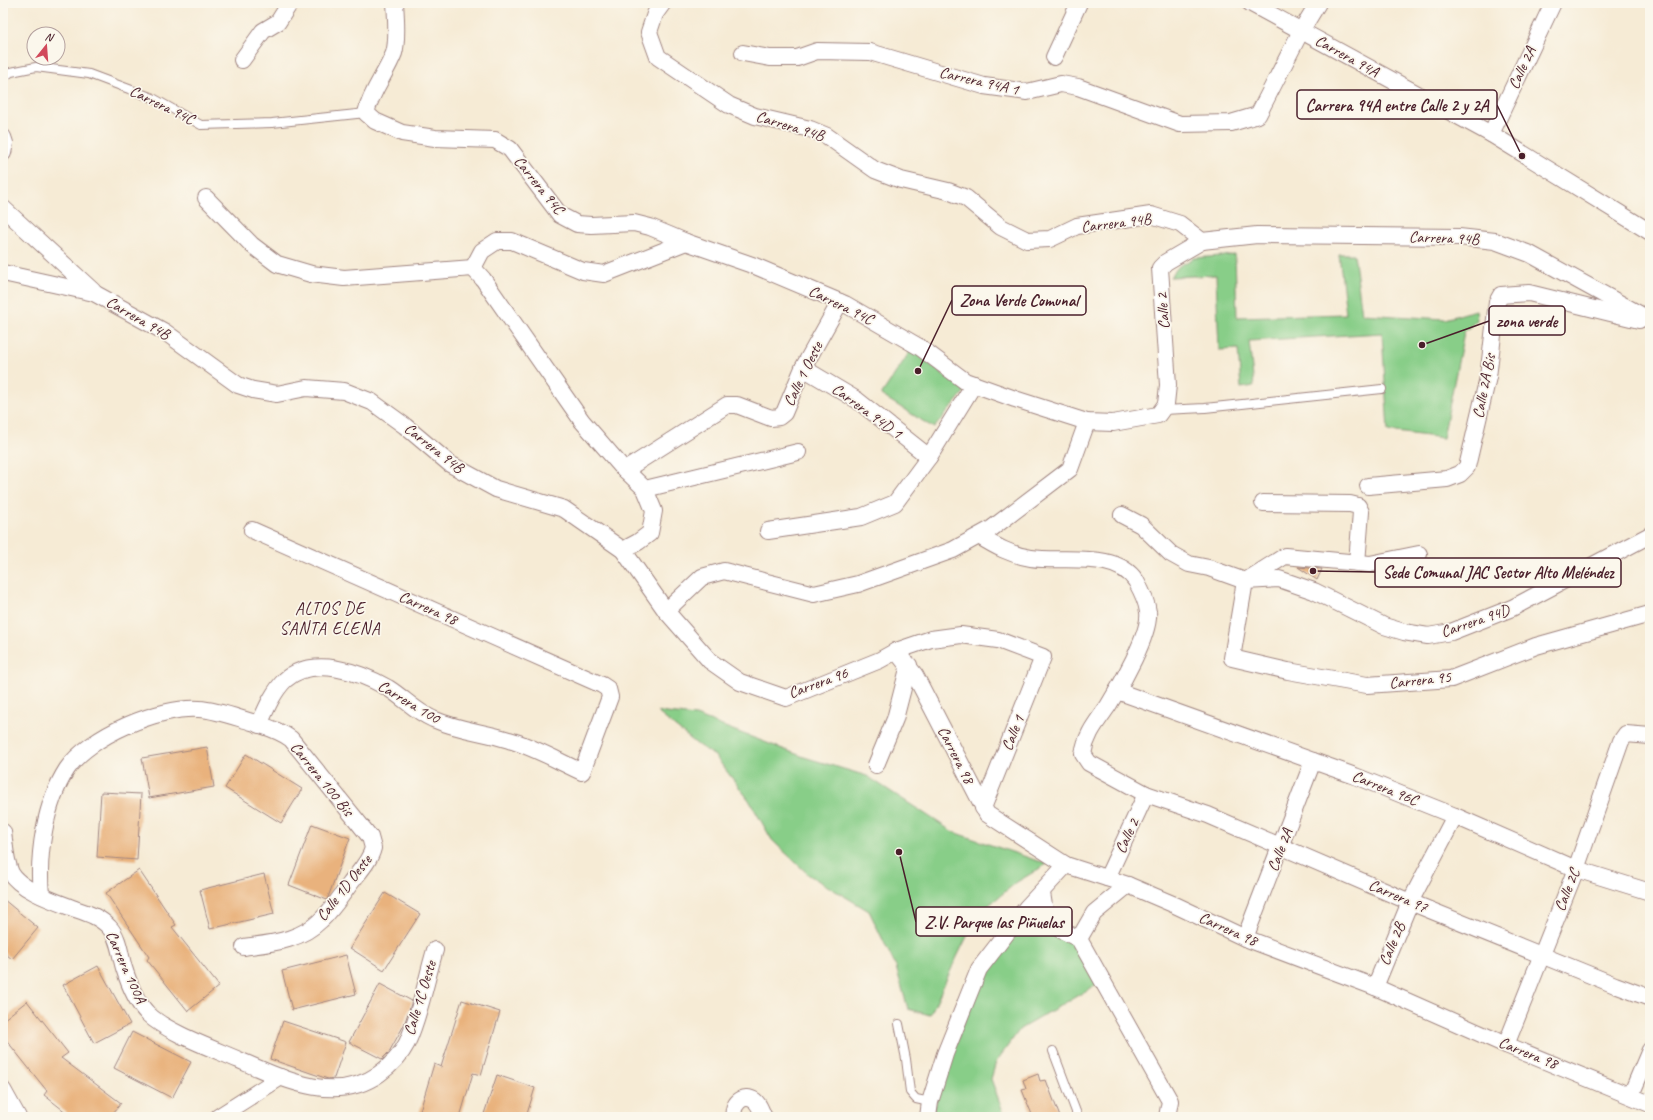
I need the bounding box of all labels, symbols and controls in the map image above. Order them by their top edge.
north arrow [26,26,66,66]
text: N [44,29,56,45]
street label: Carrera 94A [1312,30,1383,82]
street label: Calle 2A [1504,43,1541,92]
street label: Carrera 94A 1 [937,62,1021,100]
street label: Carrera 94C [126,81,199,130]
callout: Carrera 94A entre Calle 2 y 2A [1297,90,1497,119]
text: Carrera 94A entre Calle 2 y 2A [1306,95,1490,116]
street label: Carrera 94B [754,106,828,146]
street label: Carrera 94C [509,152,570,219]
street label: Carrera 94B [1080,209,1154,237]
street label: Carrera 94B [1409,227,1481,249]
street label: Carrera 94C [805,281,878,330]
callout: Zona Verde Comunal [952,286,1086,315]
text: Zona Verde Comunal [960,290,1081,311]
street label: Calle 2 [1152,290,1174,330]
street label: Carrera 94B [103,292,175,345]
callout: zona verde [1489,306,1565,335]
text: zona verde [1497,311,1559,332]
street label: Calle 1 Oeste [779,337,828,409]
street label: Calle 2A Bis [1468,351,1500,420]
street label: Carrera 94D 1 [828,379,907,444]
street label: Carrera 94B [400,419,469,479]
callout: Sede Comunal JAC Sector Alto Meléndez [1375,558,1621,587]
text: Sede Comunal JAC Sector Alto Meléndez [1382,562,1615,583]
street label: Carrera 98 [396,586,462,630]
district label: ALTOS DE SANTA ELENA [279,598,381,639]
street label: Carrera 94D [1438,599,1514,642]
street label: Carrera 96 [786,663,851,703]
street label: Carrera 95 [1388,667,1453,693]
street label: Carrera 100 [374,676,445,729]
street label: Calle 1 [997,712,1029,754]
street label: Carrera 98 [933,723,980,789]
street label: Carrera 100 Bis [286,738,359,821]
street label: Carrera 96C [1349,766,1422,811]
street label: Calle 2 [1110,814,1144,857]
street label: Calle 2A [1263,825,1298,874]
street label: Calle 1D Oeste [312,850,377,925]
street label: Calle 2C [1550,865,1585,914]
street label: Carrera 97 [1366,875,1431,918]
callout: Z.V. Parque las Piñuelas [916,907,1072,936]
street label: Carrera 98 [1196,907,1262,951]
text: Z.V. Parque las Piñuelas [924,912,1066,933]
street label: Calle 2B [1374,918,1411,968]
street label: Carrera 100A [101,928,151,1007]
street label: Calle 1C Oeste [399,957,441,1038]
street label: Carrera 98 [1496,1032,1562,1075]

